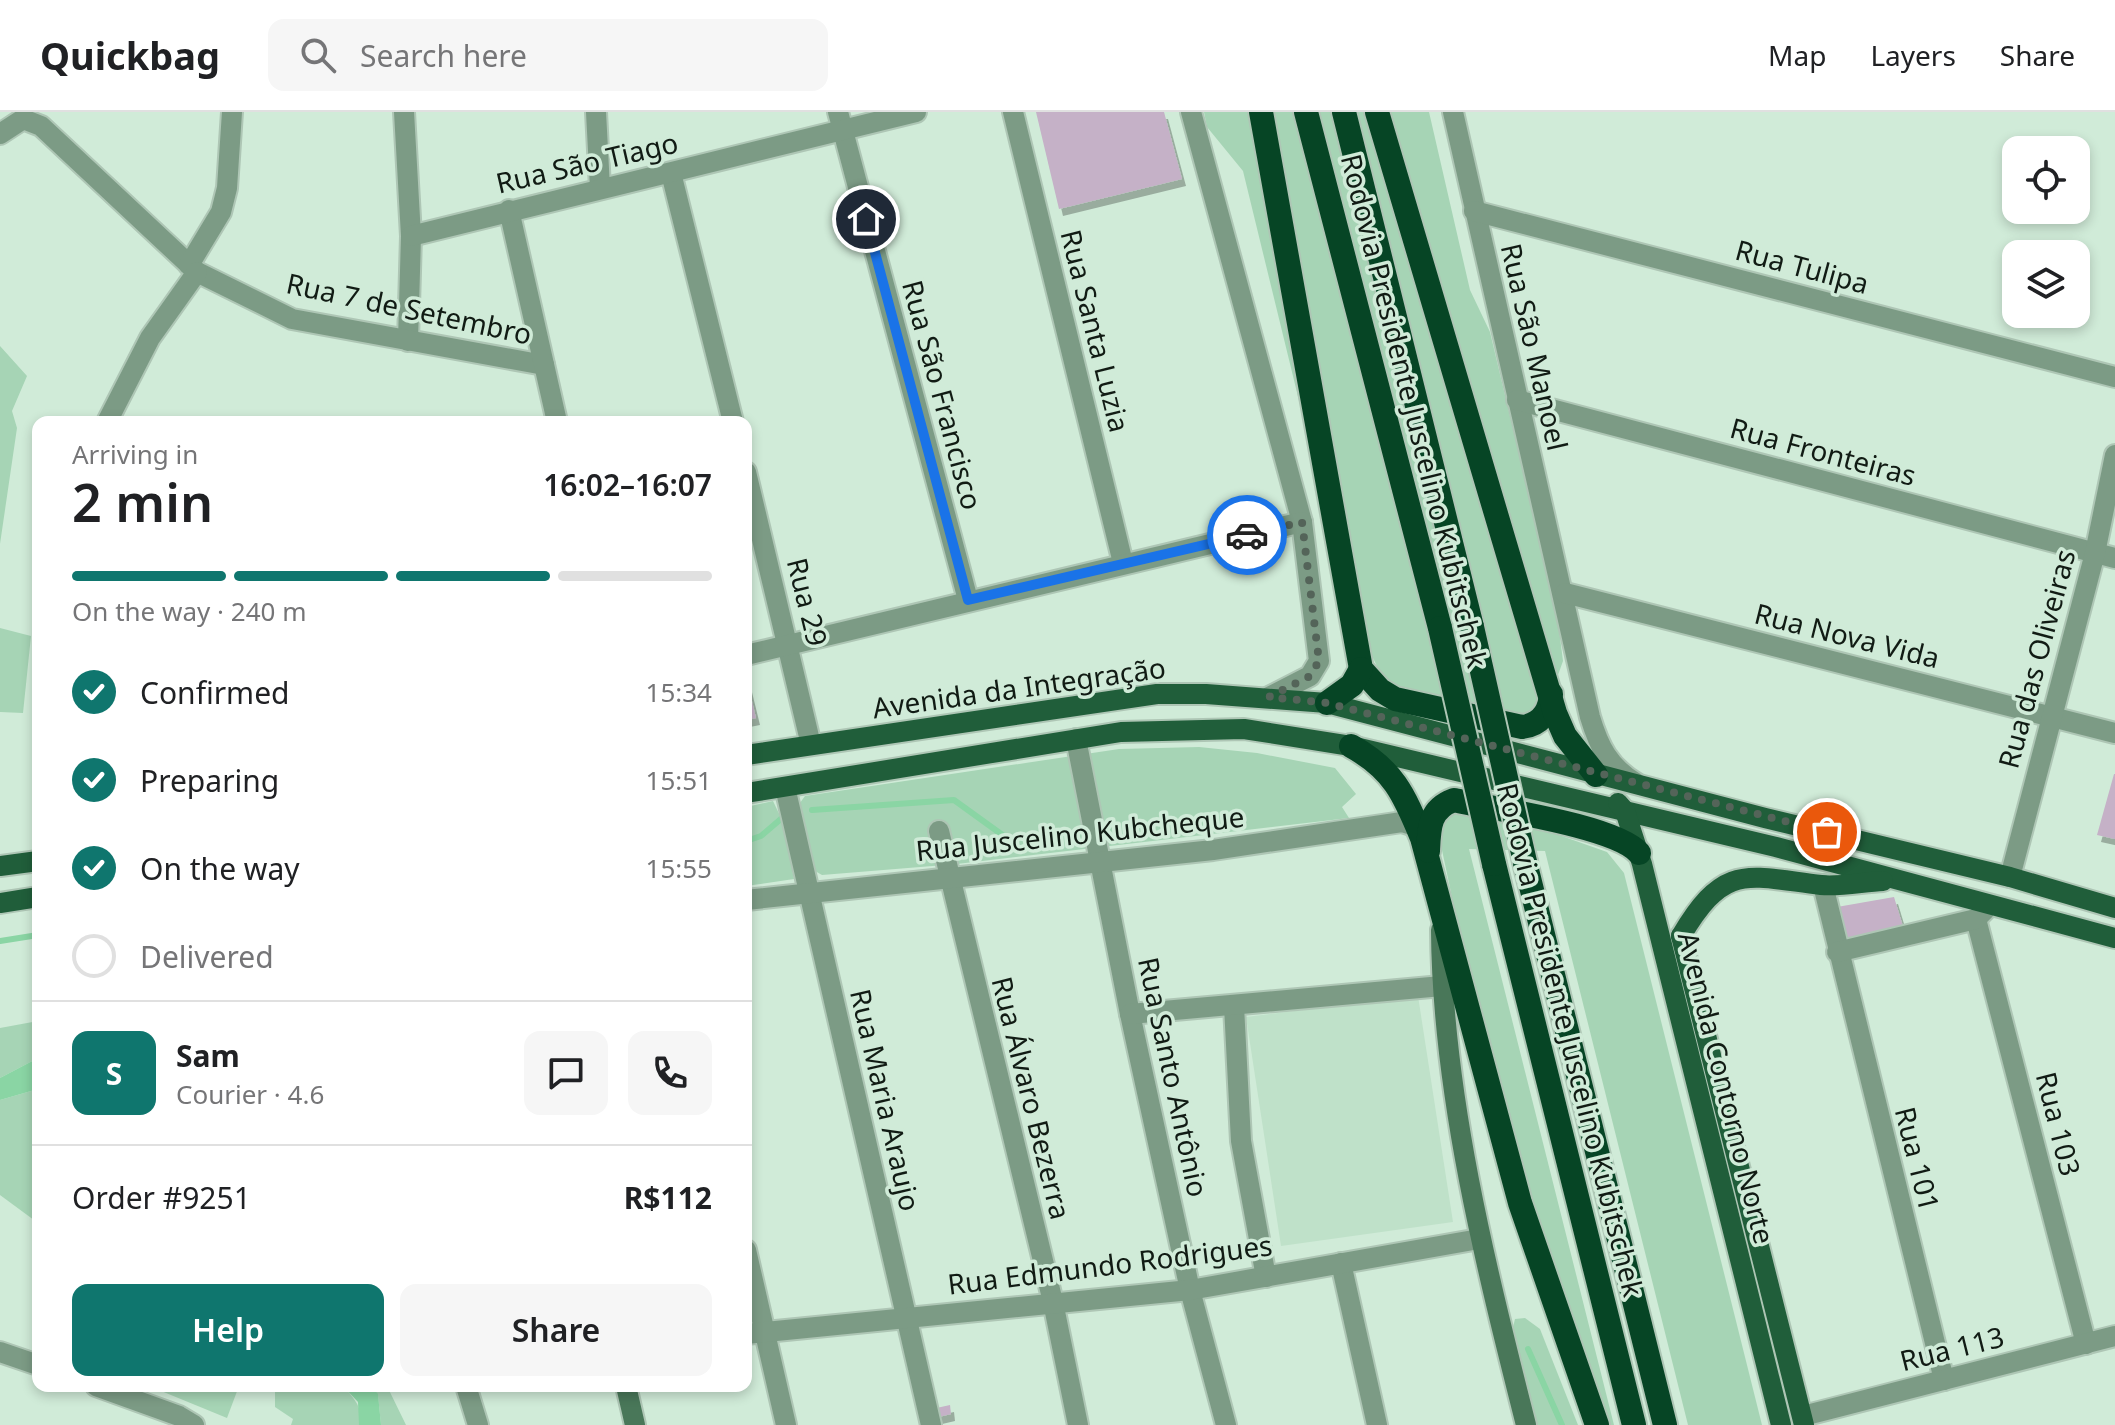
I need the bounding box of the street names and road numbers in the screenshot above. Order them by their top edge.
street label: Rua São Tiago [492,123,682,201]
street label: Rodovia Presidente Juscelino Kubitschek [1333,150,1497,672]
street label: Rua Santa Luzia [1052,226,1139,436]
street label: Rua Tulipa [1731,230,1873,302]
street label: Rua São Manoel [1493,240,1577,454]
street label: Rua 7 de Setembro [283,263,535,353]
street label: Rua São Francisco [894,276,992,514]
street label: Rua Fronteiras [1726,408,1920,494]
street label: Rua das Oliveiras [1989,545,2084,772]
street label: Rua 29 [779,554,837,650]
street label: Rua Nova Vida [1751,594,1944,676]
street label: Avenida da Integração [870,648,1168,726]
street label: Rodovia Presidente Juscelino Kubitschek [1489,779,1653,1301]
street label: Rua Juscelino Kubcheque [914,797,1246,869]
street label: Avenida Contorno Norte [1670,928,1784,1248]
street label: Rua Santo Antônio [1130,953,1218,1200]
street label: Rua Álvaro Bezerra [983,972,1081,1223]
street label: Rua Maria Araujo [842,985,930,1214]
street label: Rua 103 [2028,1068,2090,1180]
street label: Rua 101 [1887,1103,1949,1215]
street label: Rua Edmundo Rodrigues [945,1225,1274,1303]
street label: Rua 113 [1896,1317,2008,1379]

